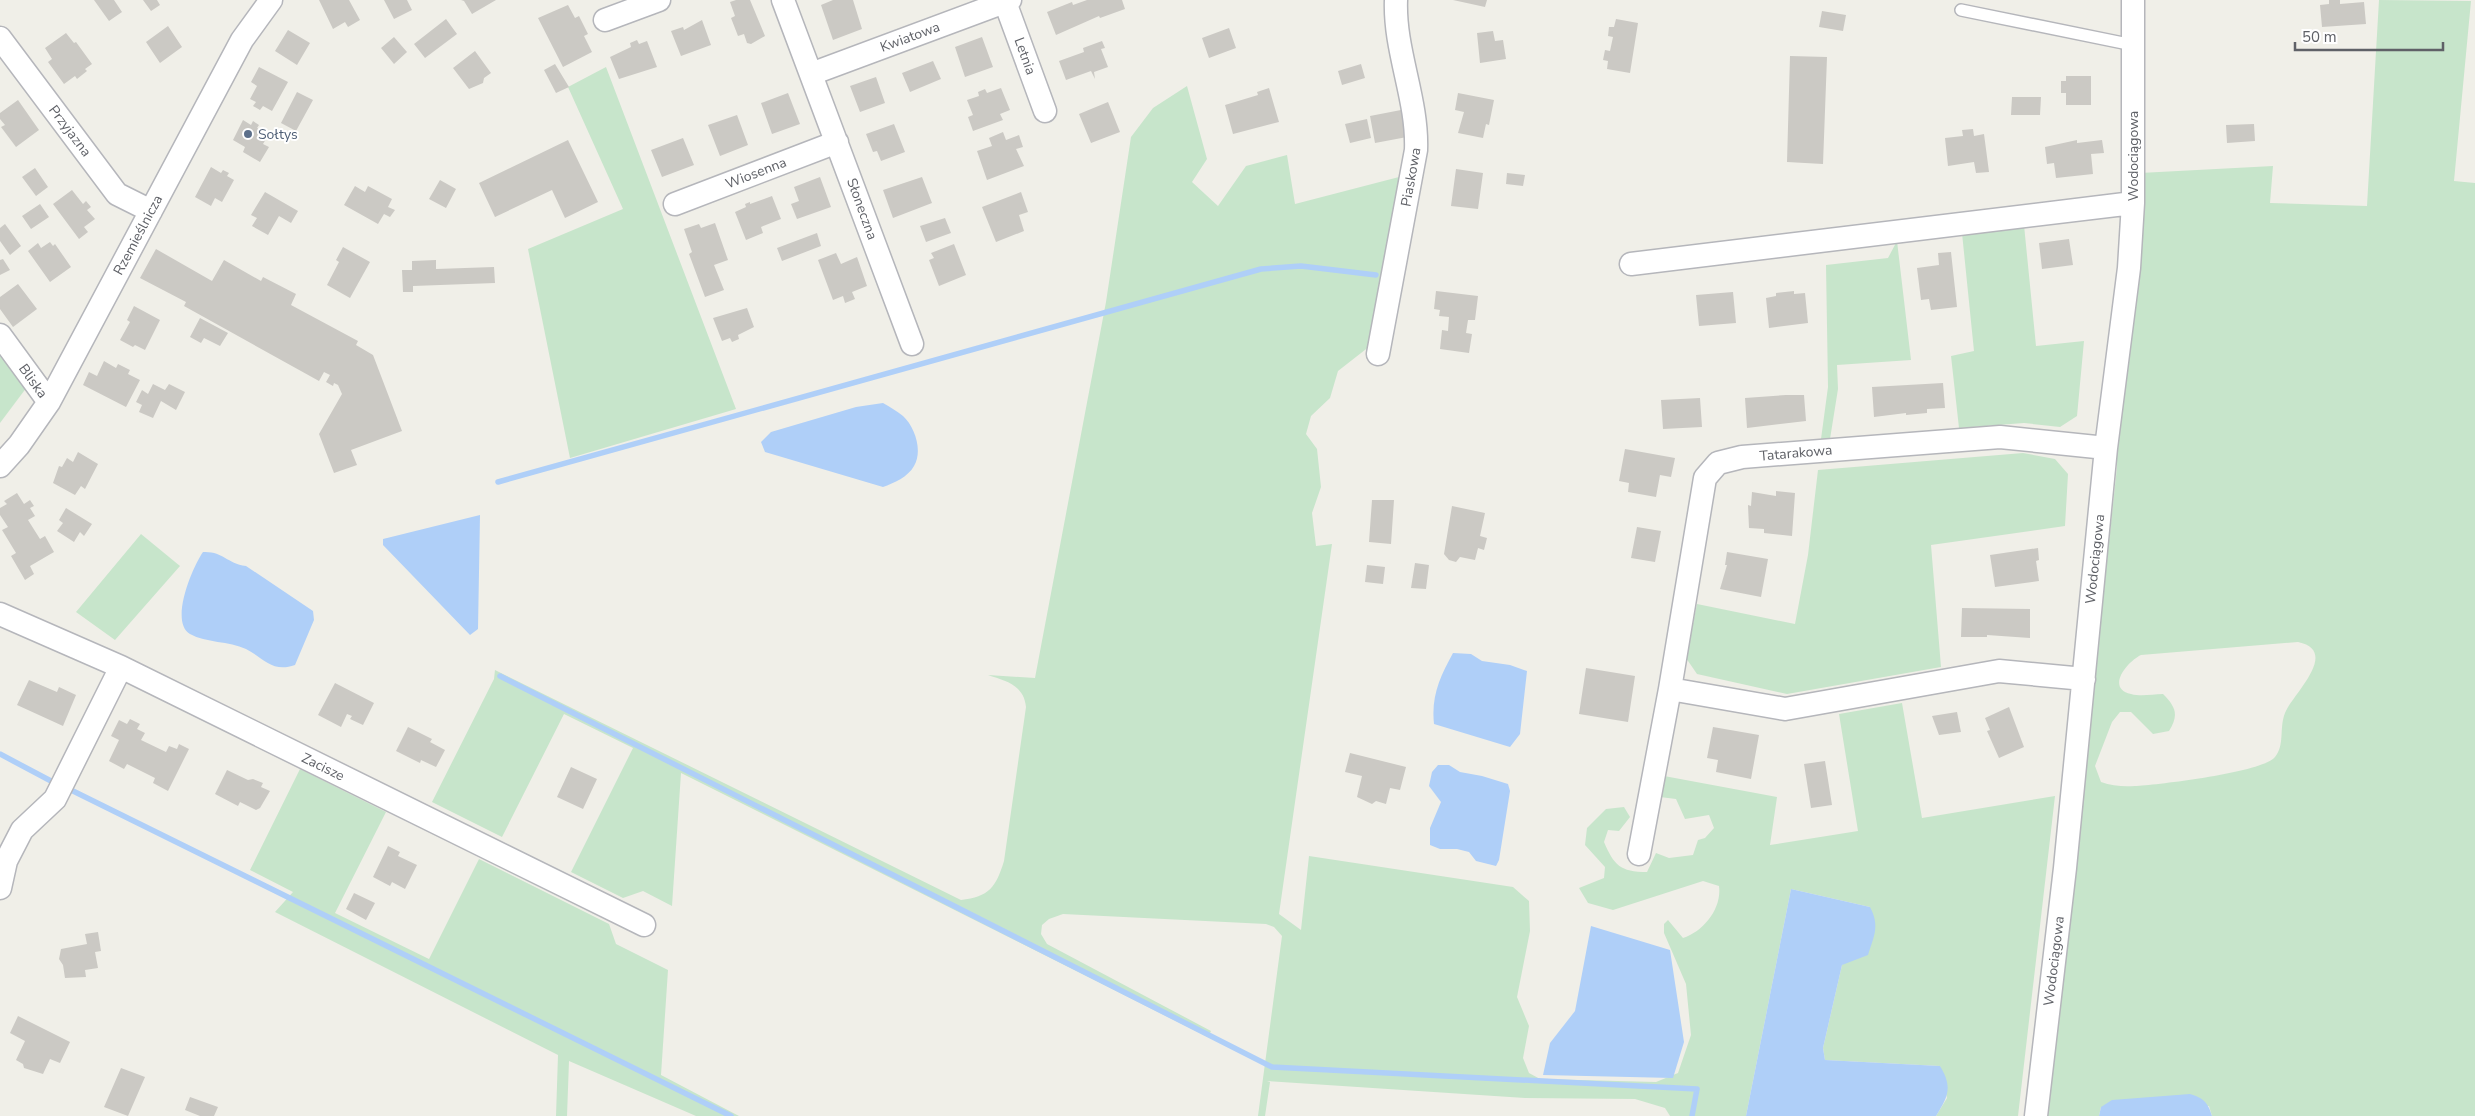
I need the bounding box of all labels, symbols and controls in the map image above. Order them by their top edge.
street label: Kwiatowa [877,17,943,57]
scale bar [2295,20,2442,52]
text: 50 m [2302,27,2337,47]
street label: Letnia [1009,35,1041,77]
street label: Przyjazna [44,101,96,161]
street label: Wodociągowa [2124,111,2143,201]
place label: Sołtys [258,125,298,144]
marker: Sołtys [242,128,254,140]
street label: Piaskowa [1396,146,1426,208]
street label: Wiosenna [723,153,789,193]
street label: Słoneczna [842,176,882,242]
street label: Rzemieślnicza [109,192,167,278]
street label: Bliska [14,360,52,402]
street label: Tatarakowa [1759,440,1833,466]
street label: Wodociągowa [2081,513,2109,605]
street label: Zacisze [298,748,348,786]
street label: Wodociągowa [2039,915,2069,1007]

